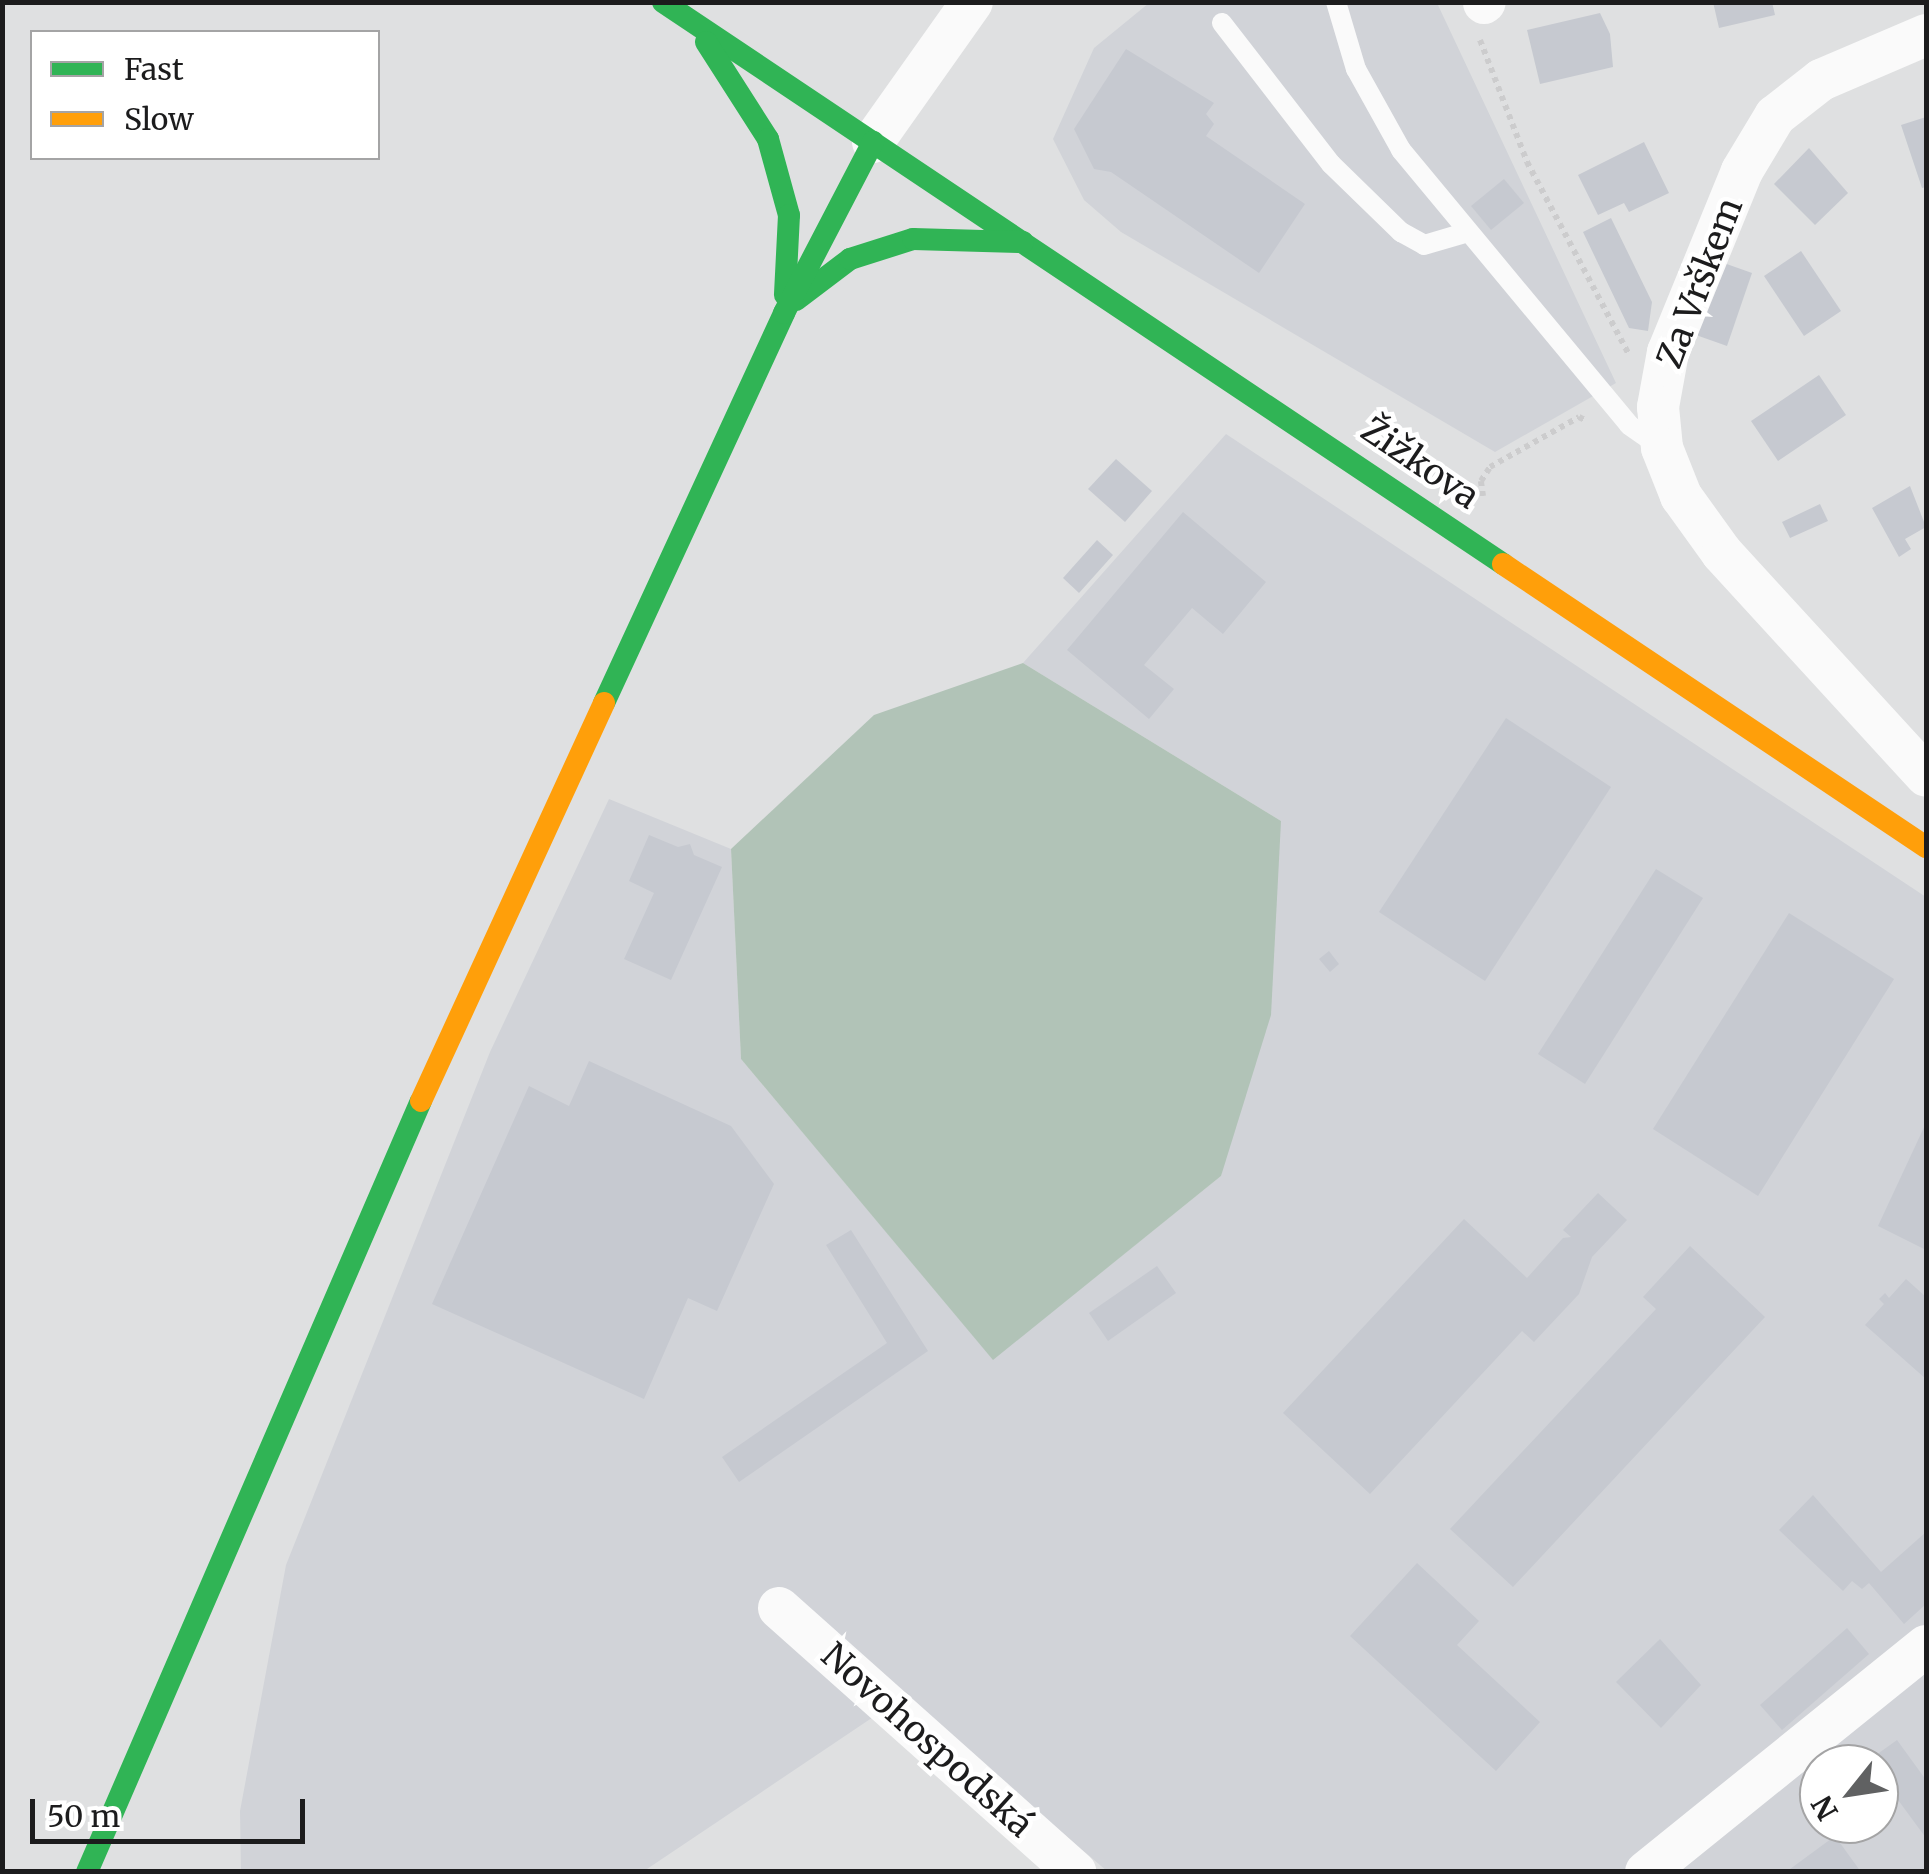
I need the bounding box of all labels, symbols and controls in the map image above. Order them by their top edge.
legend [30,30,380,160]
text: Fast [124,50,184,88]
text: Slow [124,100,194,138]
street label: Za Vrškem [1648,192,1752,374]
street label: Žižkova [1353,409,1487,517]
street label: Novohospodská [813,1634,1041,1846]
north arrow [1799,1744,1899,1844]
scale bar [35,1779,310,1841]
text: N [1804,1789,1846,1827]
text: 50 m [47,1797,120,1835]

